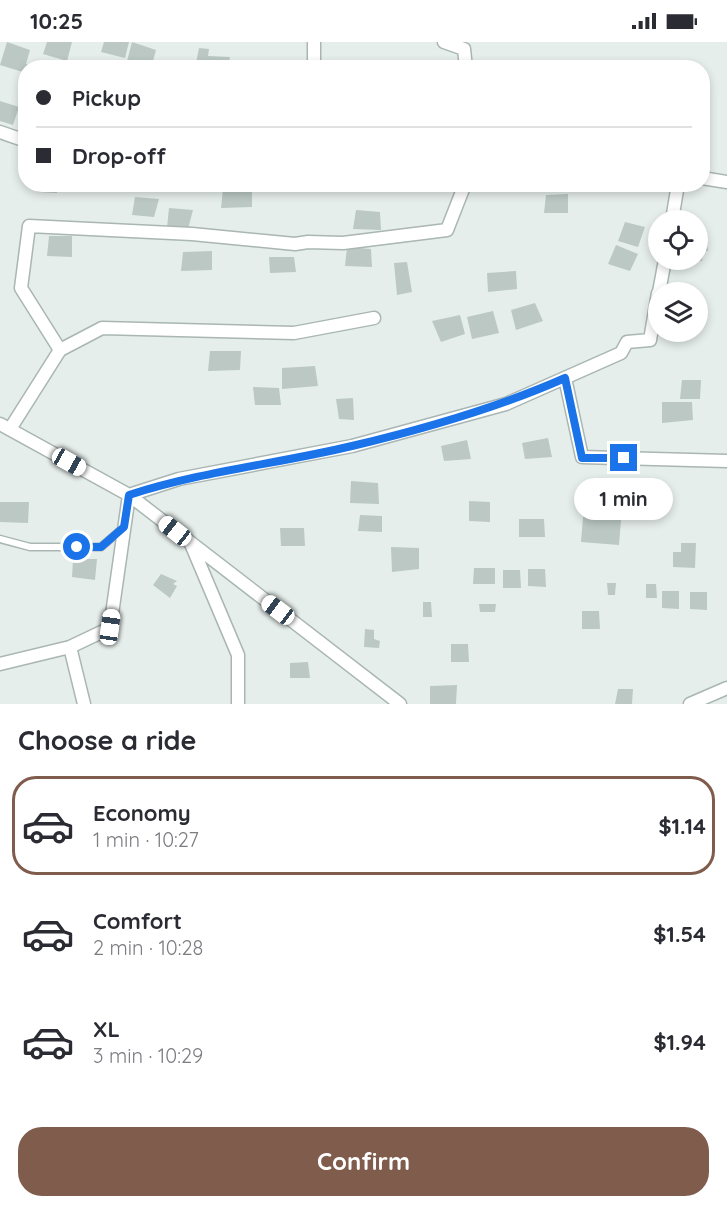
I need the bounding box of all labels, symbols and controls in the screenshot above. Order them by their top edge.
text: 10:25 [30,7,83,35]
text: Pickup [72,84,141,112]
text: Drop-off [72,142,166,170]
map controls [648,210,708,342]
button: locate [648,210,708,270]
button: layers [648,282,708,342]
route end [610,444,637,471]
car [49,445,89,479]
callout: 1 min [574,479,674,521]
text: 1 min [599,486,648,511]
car [155,513,195,549]
route start [63,533,90,560]
car [258,592,298,628]
car [99,608,121,646]
text: Choose a ride [18,723,196,757]
icon: car [21,799,75,853]
text: Economy [93,799,191,827]
text: $1.14 [658,812,706,840]
text: 1 min · 10:27 [93,827,199,852]
icon: car [21,907,75,961]
text: Comfort [93,907,182,935]
text: $1.54 [653,920,706,948]
text: 2 min · 10:28 [93,935,203,960]
icon: car [21,1015,75,1069]
text: XL [93,1015,120,1043]
text: $1.94 [653,1028,706,1056]
text: 3 min · 10:29 [93,1043,203,1068]
button: Confirm [18,1127,709,1196]

